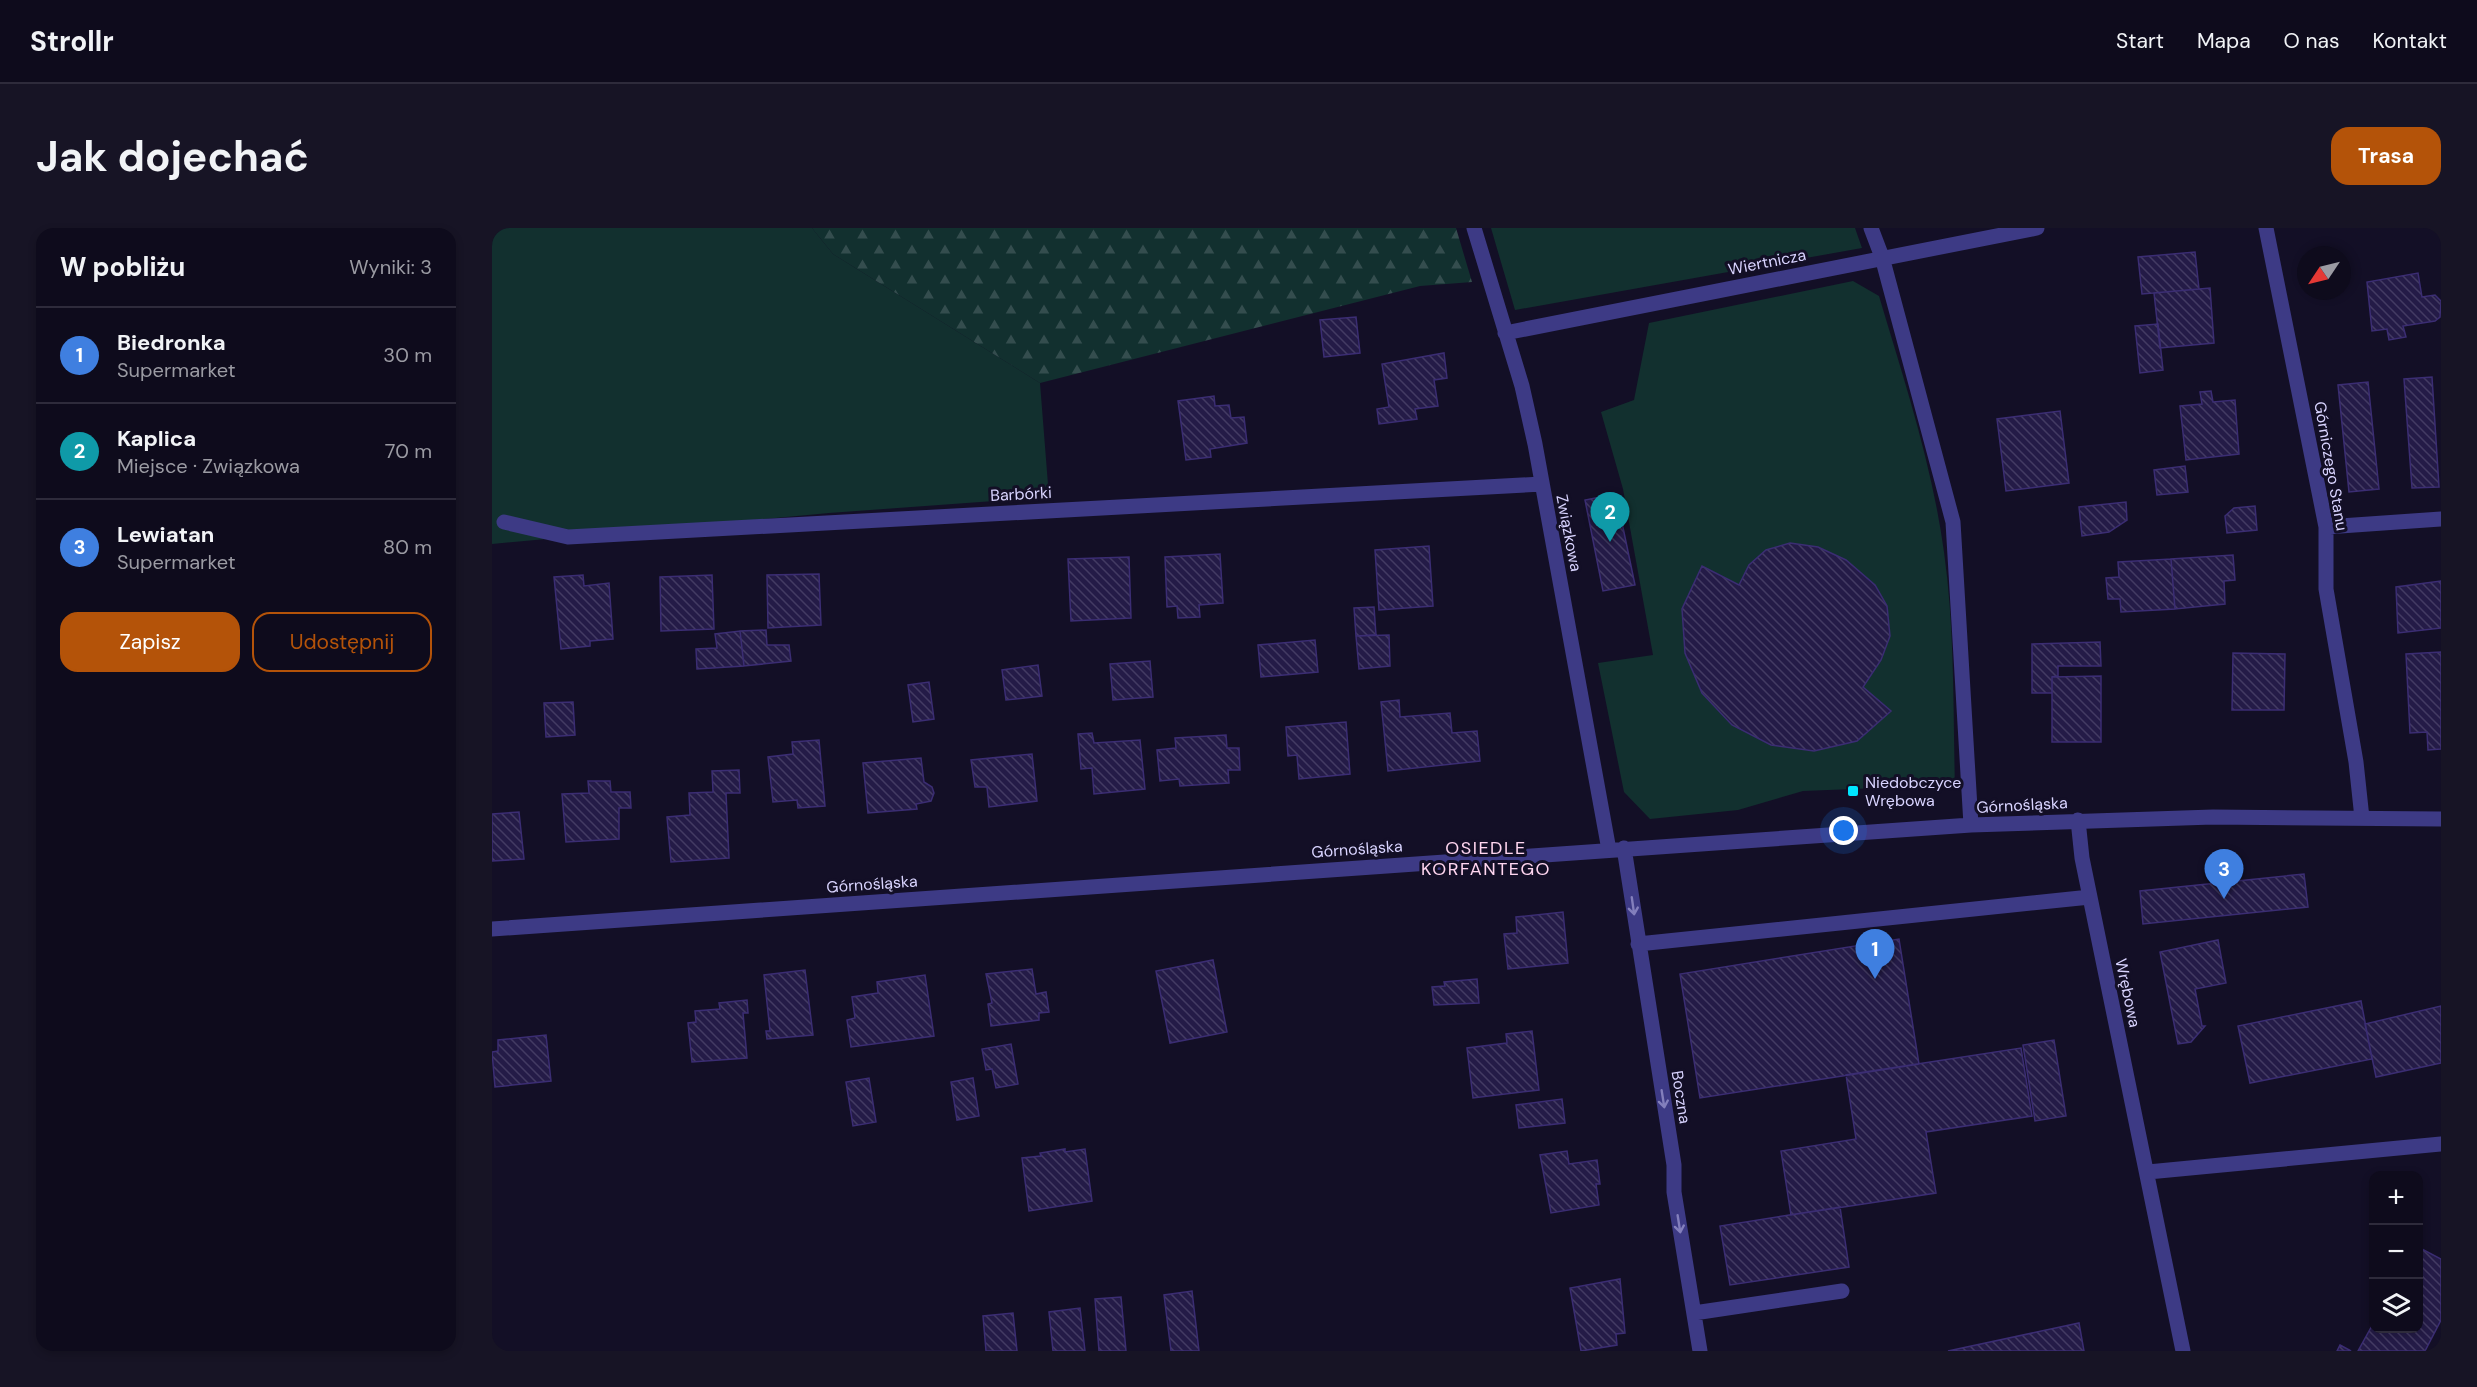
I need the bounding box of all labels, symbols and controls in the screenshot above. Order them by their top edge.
text: Strollr [30,23,114,60]
text: Start [2116,27,2164,55]
text: Mapa [2197,27,2251,55]
text: O nas [2284,27,2339,55]
text: Kontakt [2372,27,2447,55]
button: Trasa [2331,127,2441,185]
text: Jak dojechać [36,129,309,184]
street label: Wiertnicza [1726,244,1808,280]
north arrow [2297,246,2351,300]
text: W pobliżu [60,250,185,284]
text: Wyniki: 3 [349,254,432,280]
text: Biedronka [117,328,226,357]
text: 1 [76,342,83,368]
text: 30 m [383,342,432,368]
text: Supermarket [117,357,236,383]
street label: Górniczego Stanu [2309,400,2353,532]
text: Kaplica [117,424,196,453]
text: 2 [74,438,85,464]
text: 70 m [385,438,432,464]
text: Miejsce · Związkowa [117,453,300,479]
street label: Barbórki [990,482,1052,506]
pin: 2 [1590,492,1630,542]
street label: Związkowa [1551,493,1587,573]
text: Lewiatan [117,520,214,549]
text: 3 [73,534,86,560]
text: 80 m [383,534,432,560]
text: Supermarket [117,549,236,575]
button: Zapisz [60,612,240,672]
button: Udostępnij [252,612,432,672]
place label: Niedobczyce Wrębowa [1865,772,1961,811]
marker: Niedobczyce Wrębowa [1846,784,1860,798]
street label: Górnośląska [1976,792,2068,818]
your location [1829,816,1858,845]
street label: Górnośląska [1311,835,1403,863]
district label: OSIEDLE KORFANTEGO [1421,836,1551,881]
pin: 3 [2204,850,2244,899]
street label: Górnośląska [826,870,918,898]
one-way arrow [1627,896,1638,915]
pin: 1 [1856,930,1894,979]
street label: Wrębowa [2110,957,2146,1029]
street label: Boczna [1666,1069,1696,1125]
one-way arrow [1658,1088,1669,1108]
map controls [2369,1171,2423,1333]
button: + [2369,1171,2423,1225]
one-way arrow [1674,1213,1685,1233]
button: − [2369,1225,2423,1279]
button: layers [2369,1279,2423,1333]

